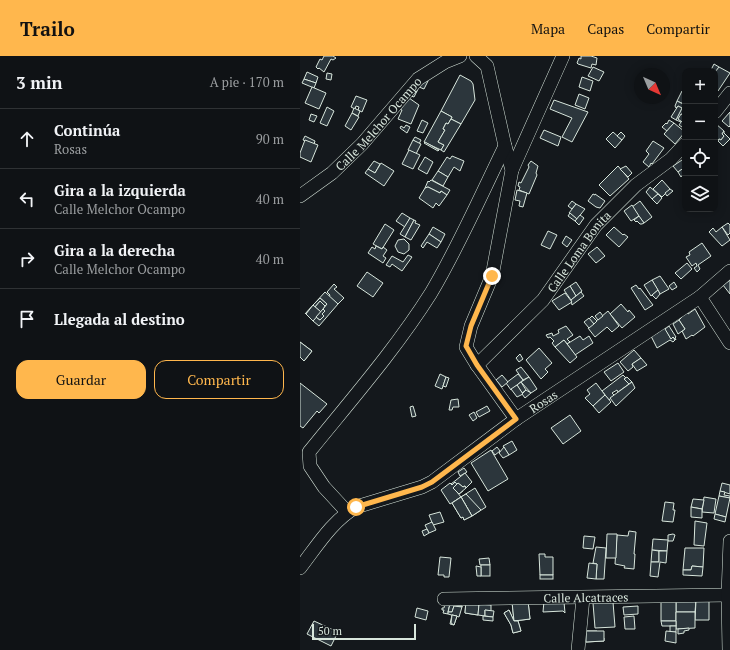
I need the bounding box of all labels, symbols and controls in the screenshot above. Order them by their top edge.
text: Trailo [20,16,75,41]
text: Mapa [531,19,565,38]
text: Capas [587,19,624,38]
text: Compartir [646,19,710,38]
north arrow [634,68,670,104]
map controls [682,68,718,212]
button: + [682,68,718,104]
text: 3 min [16,71,63,94]
text: A pie · 170 m [210,73,284,91]
street label: Calle Melchor Ocampo [332,73,424,174]
button: − [682,104,718,140]
text: Continúa [54,120,120,140]
icon: ahead [16,128,38,150]
text: 90 m [256,130,284,148]
text: Rosas [54,140,87,158]
button: locate [682,140,718,176]
button: layers [682,176,718,212]
text: Gira a la izquierda [54,180,186,200]
icon: left [16,188,38,210]
text: 40 m [256,190,284,208]
text: Calle Melchor Ocampo [54,200,185,218]
street label: Calle Loma Bonita [543,207,614,295]
text: Gira a la derecha [54,240,175,260]
icon: right [16,248,38,270]
text: 40 m [256,250,284,268]
text: Calle Melchor Ocampo [54,260,185,278]
route end [483,267,501,285]
icon: arrive [16,308,38,330]
text: Llegada al destino [54,309,185,329]
button: Guardar [16,360,146,399]
button: Compartir [154,360,284,399]
street label: Rosas [526,386,560,416]
route start [347,498,365,516]
street label: Calle Alcatraces [543,589,629,605]
scale bar [312,622,416,641]
text: 50 m [318,624,342,638]

